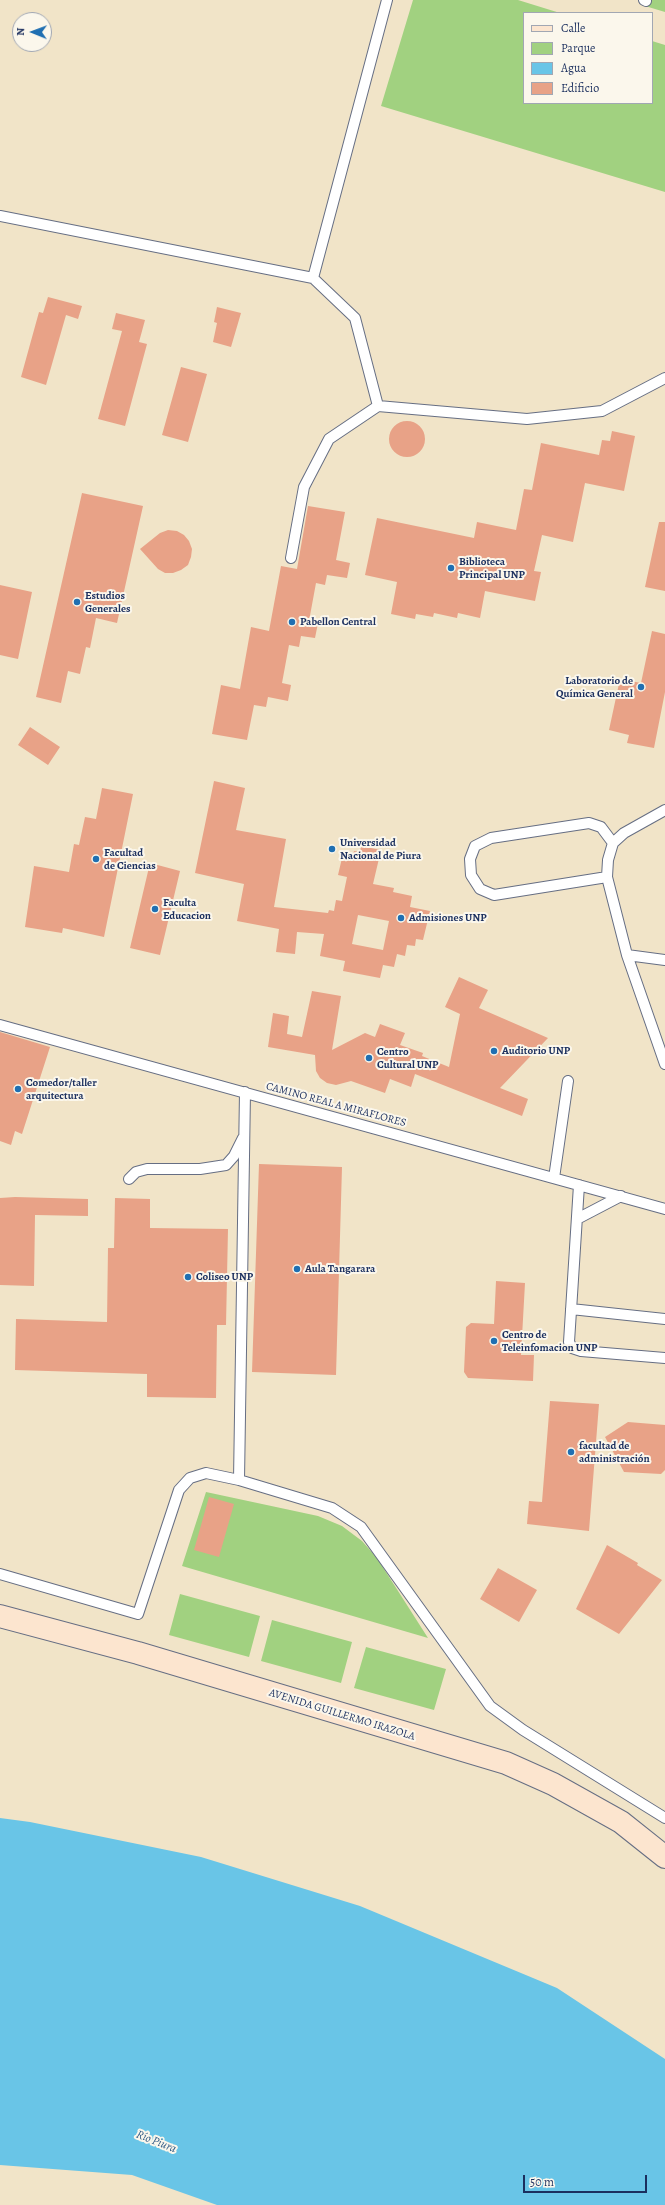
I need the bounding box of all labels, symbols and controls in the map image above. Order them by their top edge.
north arrow [12,12,52,52]
legend [523,12,653,104]
text: Calle [561,20,585,36]
text: N [13,28,28,36]
text: Parque [561,40,596,56]
text: Agua [561,60,586,76]
text: Edificio [561,80,599,96]
place label: Biblioteca Principal UNP [459,555,525,581]
marker: Biblioteca Principal UNP [446,563,456,573]
place label: Estudios Generales [85,589,131,615]
marker: Estudios Generales [72,597,82,607]
place label: Pabellon Central [300,615,376,629]
marker: Pabellon Central [287,617,297,627]
place label: Laboratorio de Química General [556,674,633,700]
marker: Laboratorio de Química General [636,682,646,692]
place label: Universidad Nacional de Piura [340,836,421,862]
marker: Universidad Nacional de Piura [327,844,337,854]
place label: Facultad de Ciencias [104,846,156,872]
marker: Facultad de Ciencias [91,854,101,864]
place label: Faculta Educacion [163,896,211,922]
marker: Faculta Educacion [150,904,160,914]
place label: Admisiones UNP [409,911,487,925]
marker: Admisiones UNP [396,913,406,923]
place label: Auditorio UNP [502,1044,570,1058]
place label: Centro Cultural UNP [377,1045,438,1071]
marker: Auditorio UNP [489,1046,499,1056]
marker: Centro Cultural UNP [364,1053,374,1063]
place label: Comedor/taller arquitectura [26,1076,97,1102]
street label: CAMINO REAL A MIRAFLORES [264,1080,408,1130]
marker: Comedor/taller arquitectura [13,1084,23,1094]
place label: Aula Tangarara [305,1262,375,1276]
marker: Aula Tangarara [292,1264,302,1274]
place label: Coliseo UNP [196,1270,253,1284]
marker: Coliseo UNP [183,1272,193,1282]
place label: Centro de Teleinfomacion UNP [502,1328,597,1354]
marker: Centro de Teleinfomacion UNP [489,1336,499,1346]
place label: facultad de administración [579,1439,650,1465]
marker: facultad de administración [566,1447,576,1457]
street label: AVENIDA GUILLERMO IRAZOLA [267,1686,417,1744]
water label: Río Piura [134,2128,178,2156]
scale bar [525,2167,649,2193]
text: 50 m [530,2174,554,2190]

